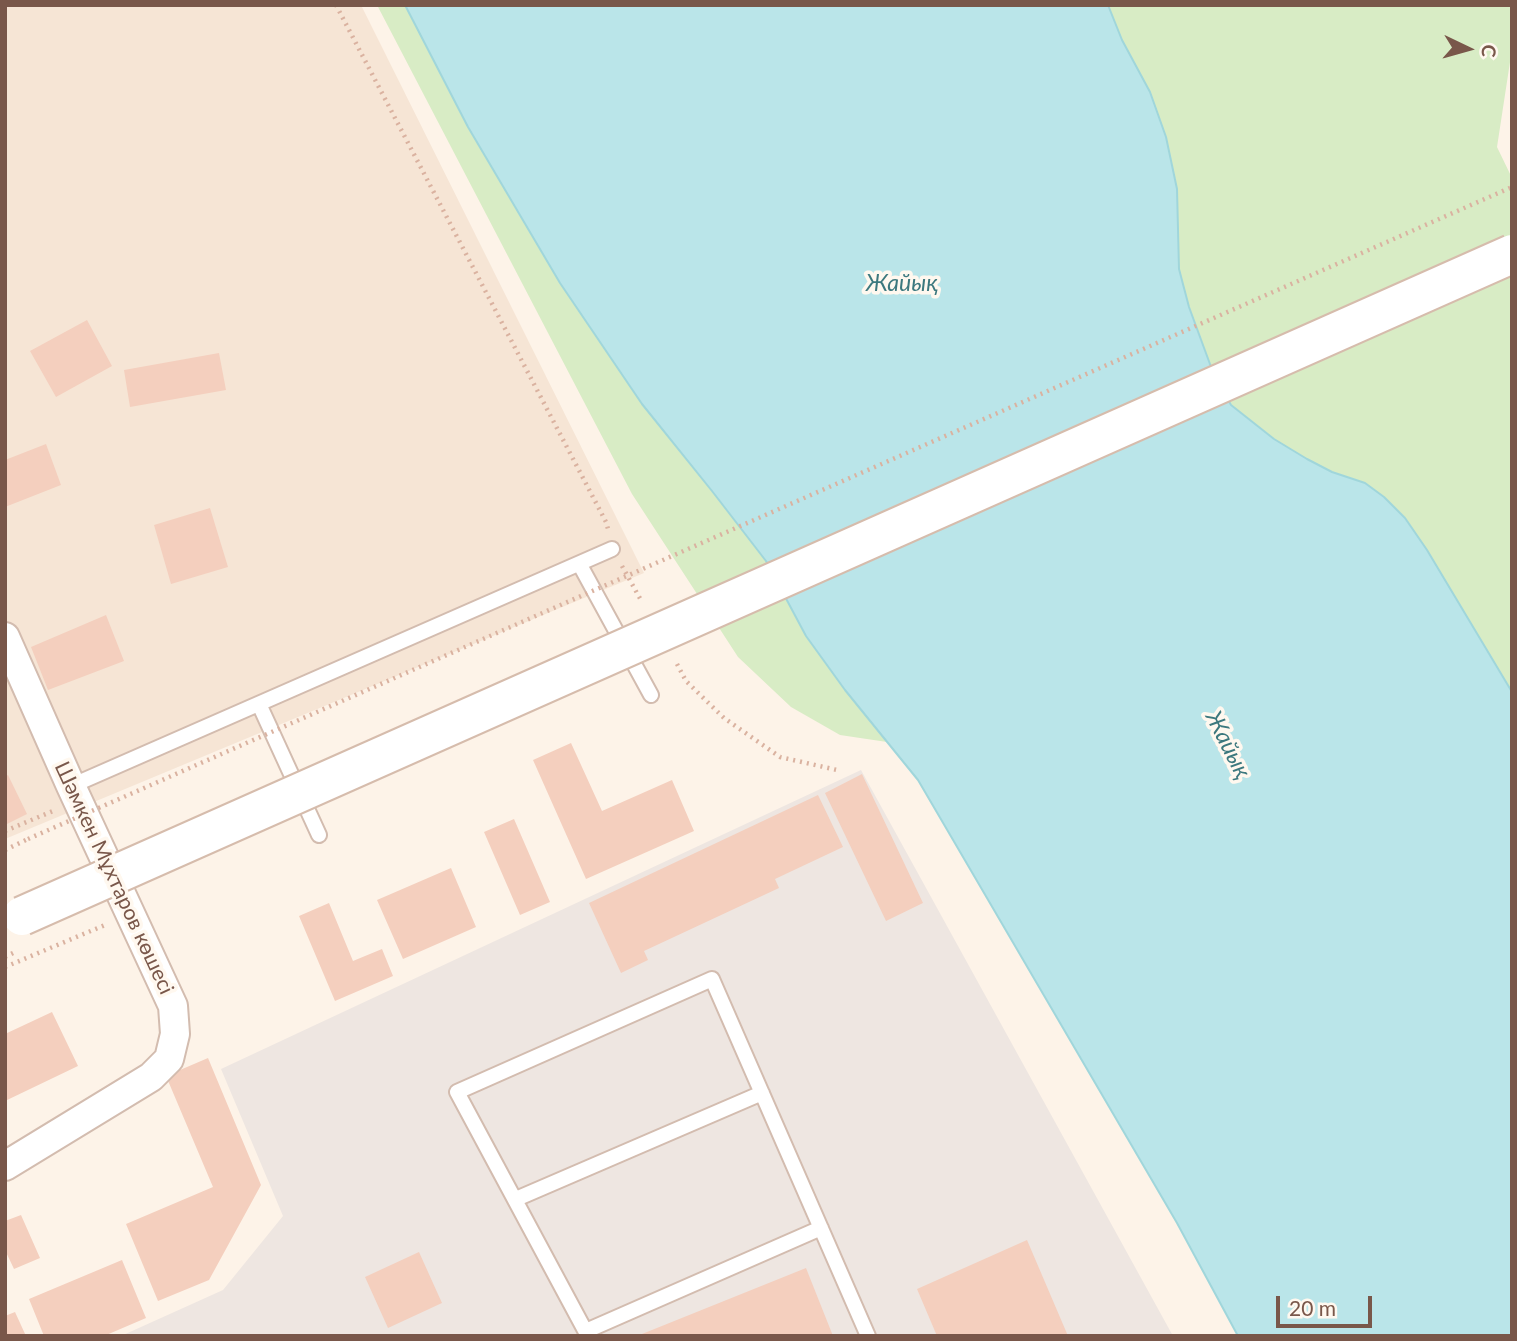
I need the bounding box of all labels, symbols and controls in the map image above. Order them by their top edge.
north arrow [1433,14,1503,84]
text: С [1477,44,1501,58]
water label: Жайық [866,270,938,298]
water label: Жайық [1199,706,1257,784]
street label: Шәмкен Мұхтаров көшесі [49,758,179,998]
scale bar [1279,1282,1375,1326]
text: 20 m [1289,1295,1336,1320]

